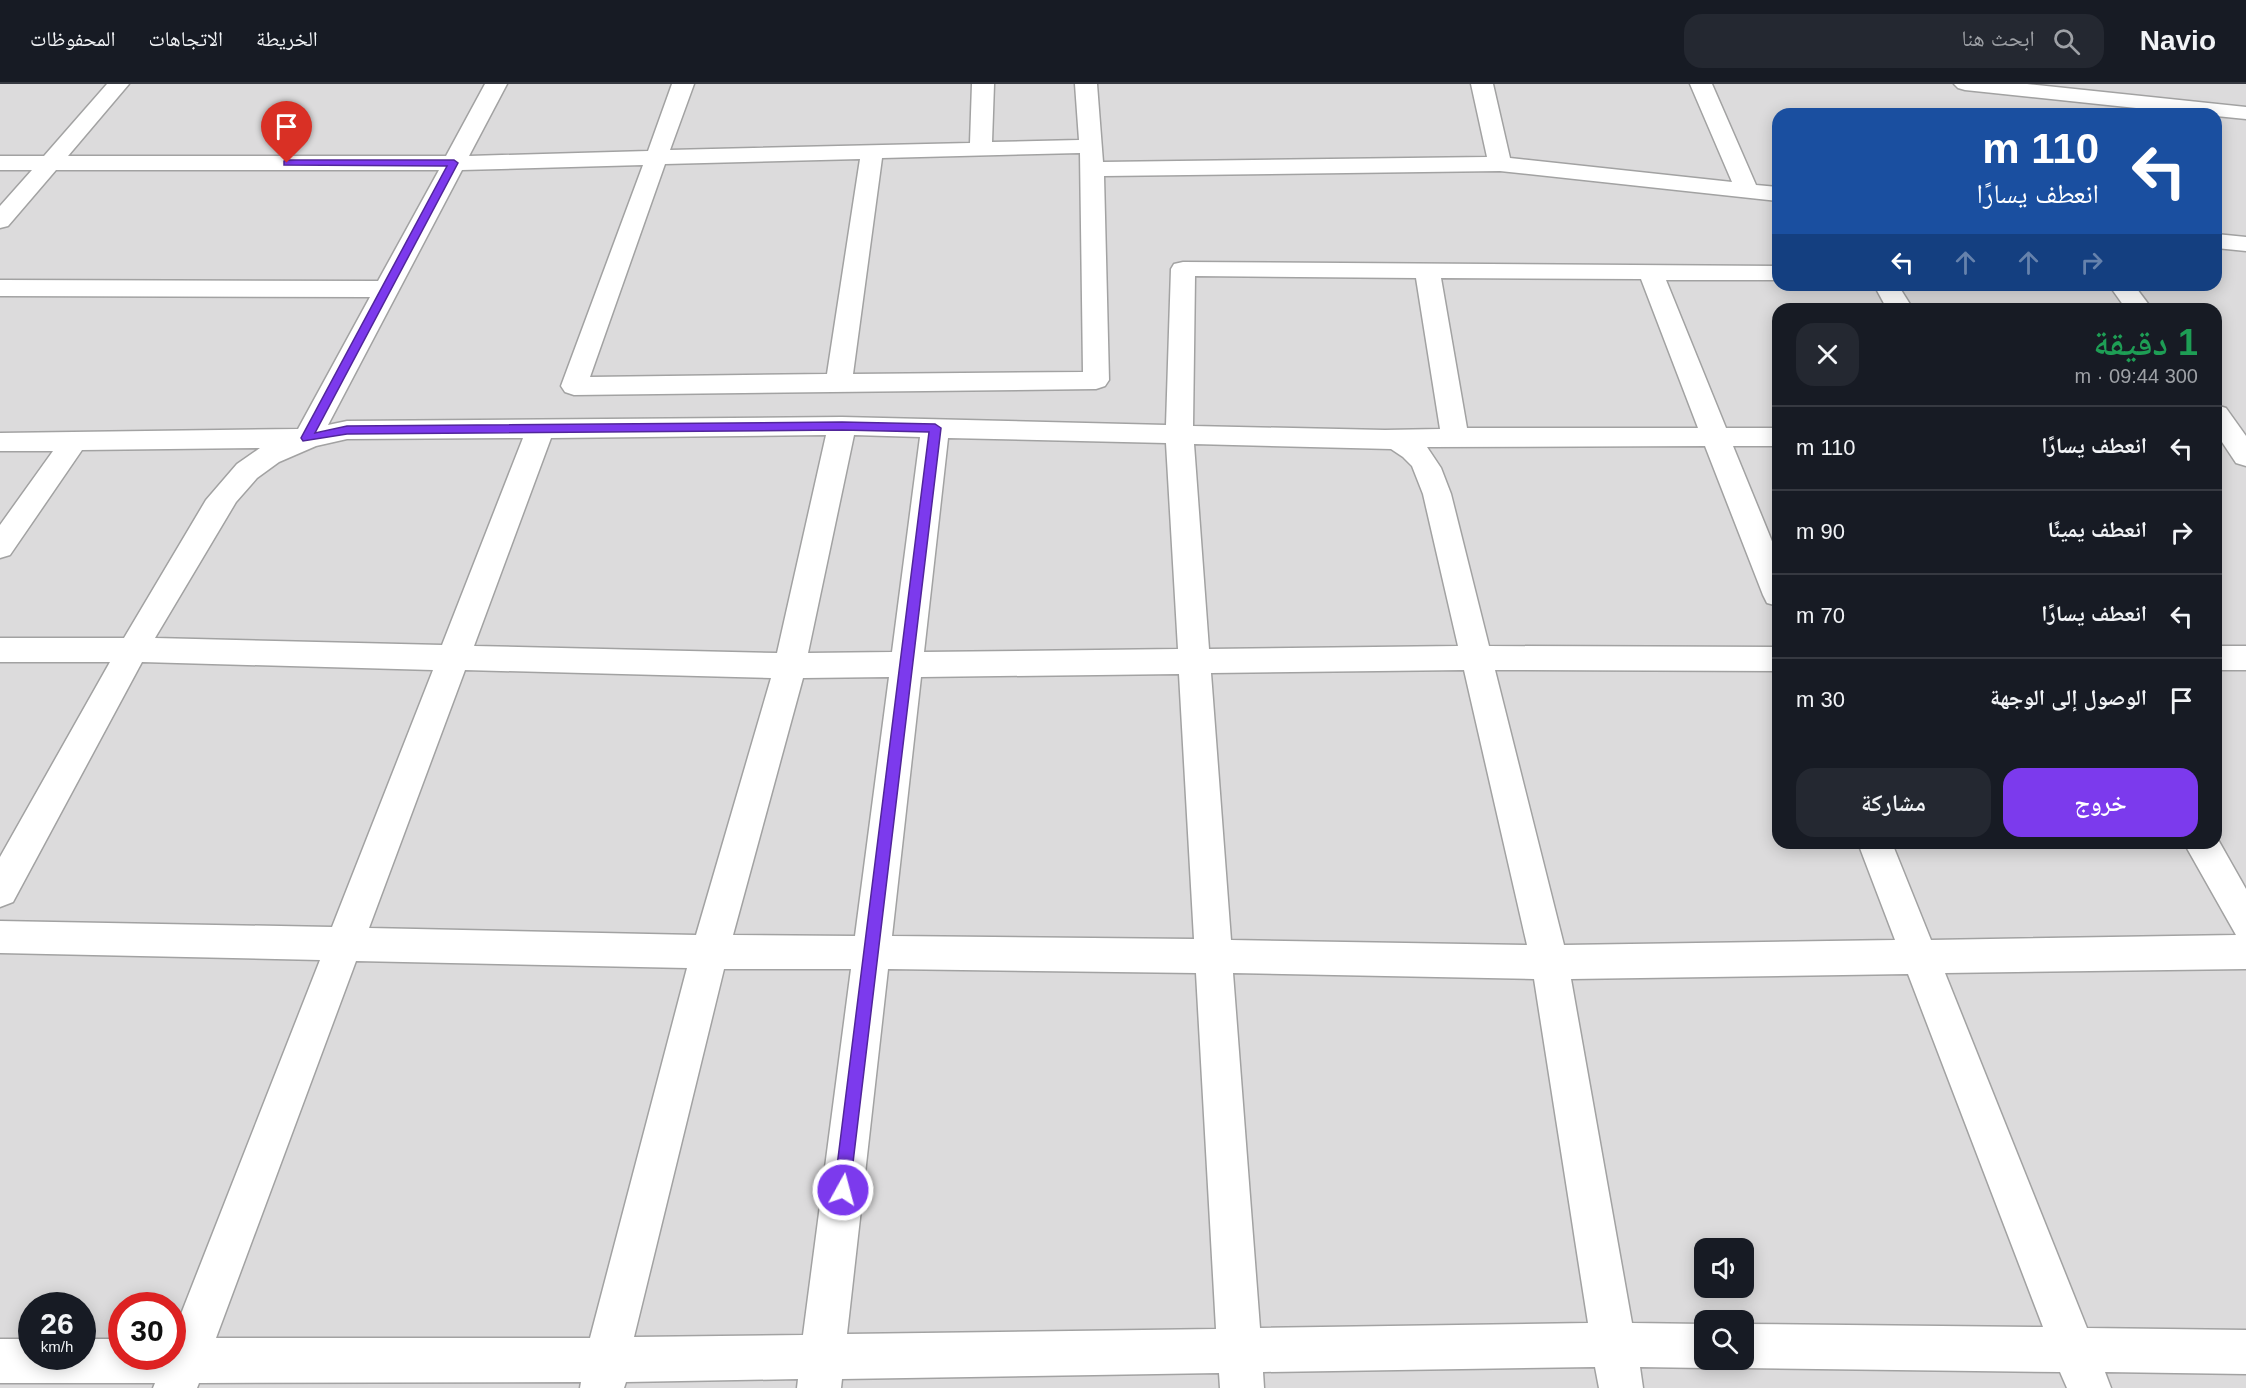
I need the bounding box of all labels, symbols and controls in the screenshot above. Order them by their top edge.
search box [1684,14,2104,68]
icon: search [2050,25,2083,58]
text: Navio [2140,25,2216,56]
text: ابحث هنا [1962,26,2035,51]
text: المحفوظات [30,27,115,50]
text: الاتجاهات [148,27,223,50]
text: الخريطة [256,27,318,50]
pin [261,101,312,163]
icon: arrive [270,110,303,143]
text: 110 m [1982,125,2099,172]
icon: left [2120,132,2198,210]
text: انعطف يسارًا [1977,179,2099,209]
icon: left [1886,246,1919,279]
icon: ahead [1949,246,1982,279]
icon: ahead [2012,246,2045,279]
icon: right [2075,246,2108,279]
text: 1 دقيقة [2093,322,2198,363]
button: close [1796,323,1859,386]
text: 300 m · 09:44 [2075,365,2198,387]
icon: left [2165,432,2198,465]
text: انعطف يسارًا [2041,433,2147,458]
text: 110 m [1796,435,1856,460]
icon: right [2165,516,2198,549]
text: انعطف يمينًا [2048,517,2147,542]
text: 90 m [1796,519,1845,544]
icon: left [2165,600,2198,633]
text: انعطف يسارًا [2041,601,2147,626]
text: 70 m [1796,603,1845,628]
icon: arrive [2165,684,2198,717]
text: الوصول إلى الوجهة [1990,685,2147,710]
text: 30 m [1796,687,1845,712]
button: مشاركة [1796,768,1991,837]
button: خروج [2003,768,2198,837]
position arrow [811,1158,875,1222]
map controls [1694,1238,1754,1370]
button: sound [1694,1238,1754,1298]
speed limit sign: 30 [108,1292,186,1370]
text: 26 [40,1307,74,1340]
button: search [1694,1310,1754,1370]
text: km/h [41,1338,73,1355]

